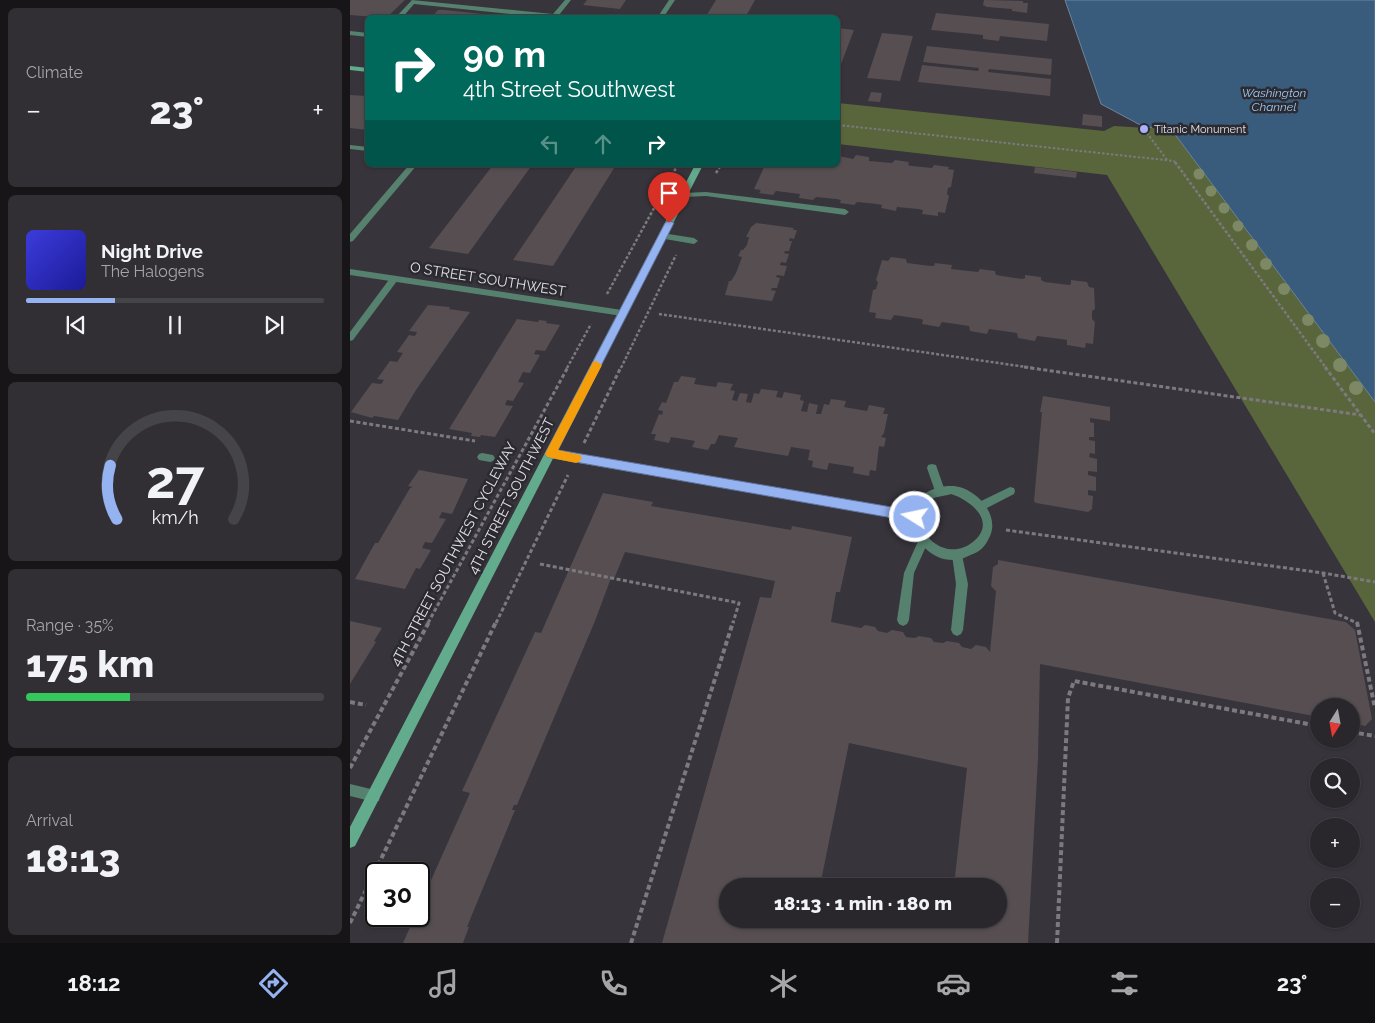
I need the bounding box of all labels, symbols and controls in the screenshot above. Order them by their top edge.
text: 90 m [463,34,546,75]
icon: right [380,35,445,100]
text: Climate [26,63,83,82]
text: 4th Street Southwest [463,76,675,102]
water label: Washington Channel [1242,86,1307,114]
text: 23° [150,88,204,133]
text: − [26,94,41,127]
text: + [312,94,324,127]
marker: Titanic Monument [1138,123,1150,135]
place label: Titanic Monument [1154,123,1246,136]
icon: left [536,130,564,158]
icon: ahead [589,130,617,158]
icon: right [642,130,670,158]
pin [648,172,690,223]
icon: arrive [655,179,683,207]
text: Night Drive [101,240,203,262]
street label: O STREET SOUTHWEST [409,259,568,299]
text: The Halogens [101,262,204,281]
icon: previous [62,311,90,339]
icon: pause [161,311,189,339]
icon: next [260,311,288,339]
street label: 4TH STREET SOUTHWEST [465,415,558,577]
street label: 4TH STREET SOUTHWEST CYCLEWAY [387,439,519,669]
text: 27 [146,449,205,510]
position arrow [888,490,940,542]
text: km/h [151,507,199,528]
text: Range · 35% [26,616,114,635]
text: 175 km [26,641,154,686]
north arrow [1310,698,1360,748]
map controls [1310,698,1360,928]
button: search [1310,758,1360,808]
text: Arrival [26,811,73,830]
button: + [1310,818,1360,868]
text: 18:13 [26,836,120,881]
speed limit sign: 30 [365,862,430,927]
button: − [1310,878,1360,928]
text: 18:13 · 1 min · 180 m [774,892,952,914]
icon: directions [256,966,291,1001]
icon: music [426,966,461,1001]
icon: phone [596,966,631,1001]
icon: climate [766,966,801,1001]
icon: car [936,966,971,1001]
icon: filters [1107,966,1142,1001]
text: 18:12 [68,970,120,996]
text: 23° [1277,970,1307,996]

